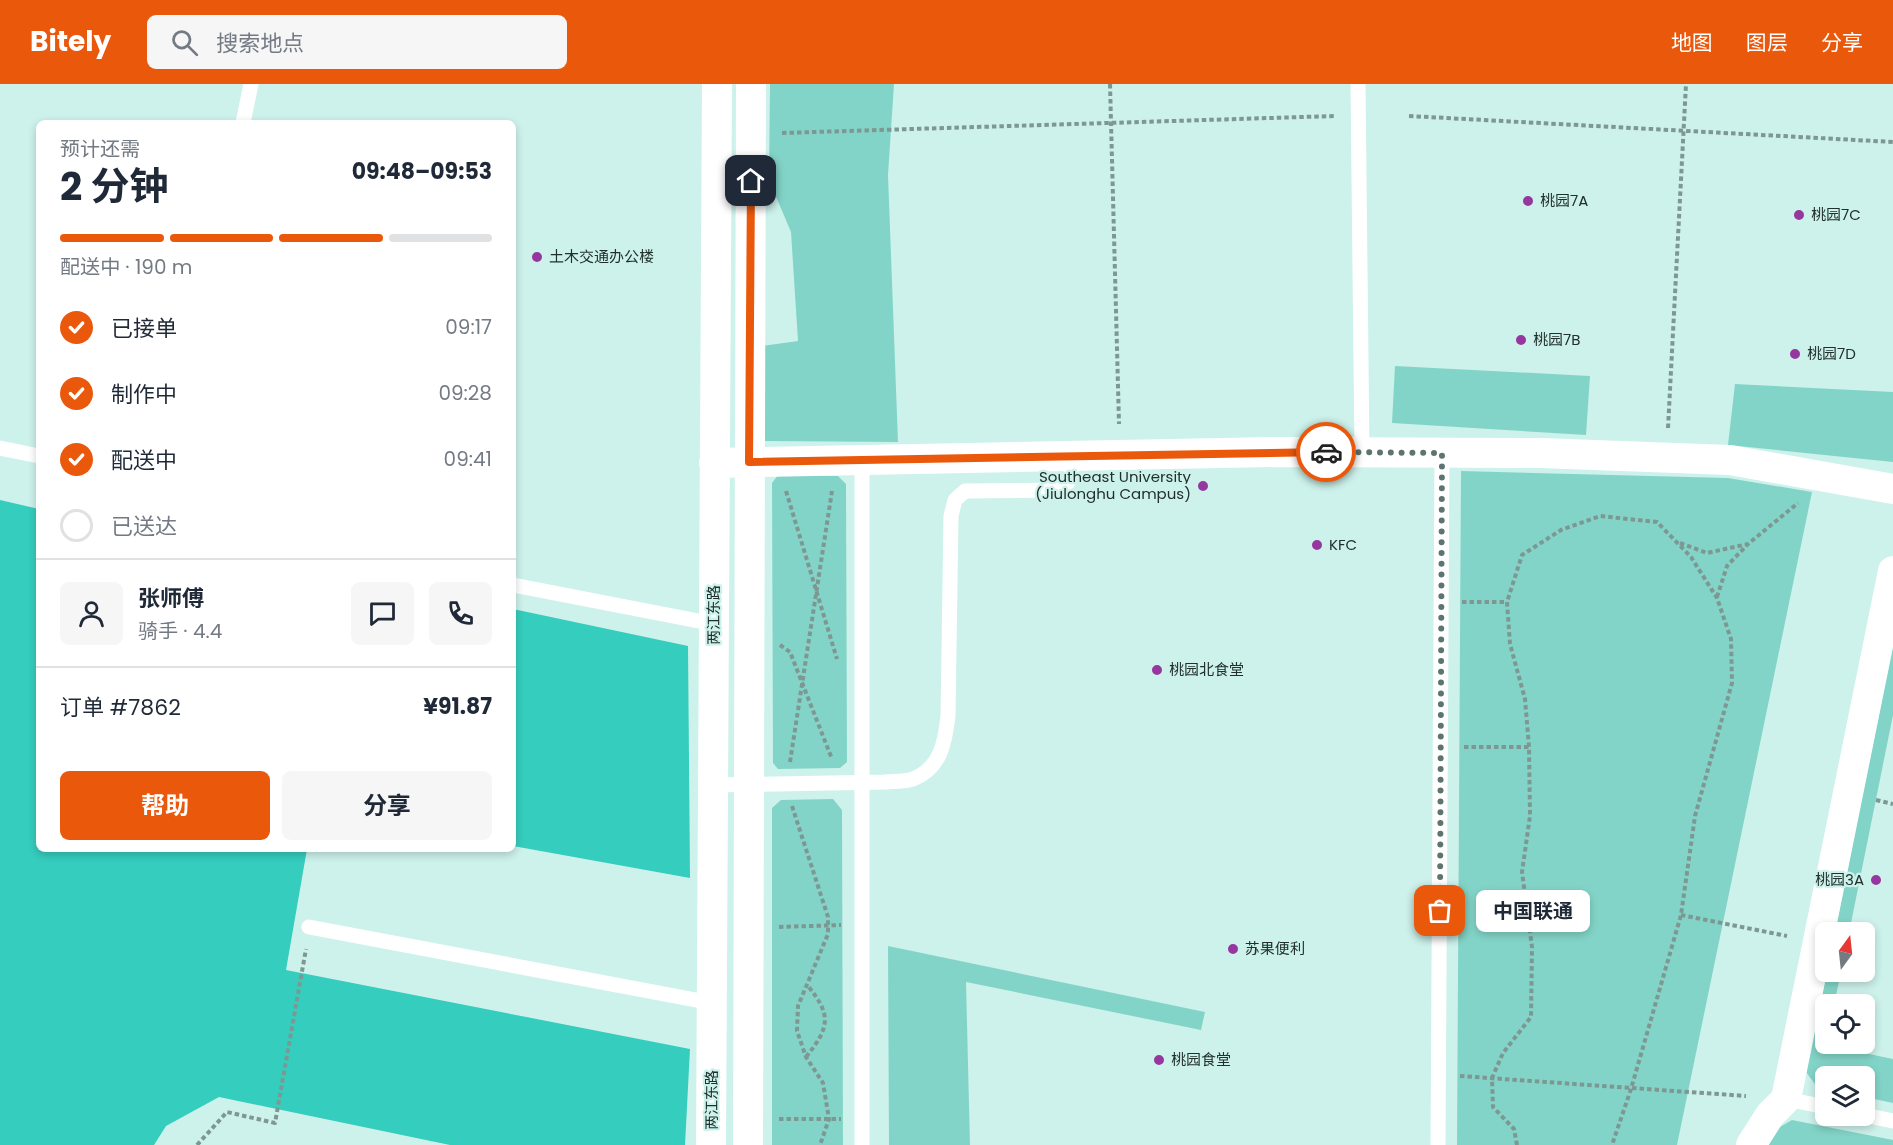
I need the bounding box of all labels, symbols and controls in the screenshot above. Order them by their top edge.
search box [147,15,567,69]
text: Bitely [30,22,111,61]
icon: search [168,26,201,59]
text: 搜索地点 [216,28,304,59]
text: 地图 [1671,28,1713,57]
text: 图层 [1746,28,1788,57]
text: 分享 [1821,28,1863,57]
text: 预计还需 [60,135,140,163]
pin [725,155,776,206]
text: 09:48–09:53 [352,156,492,187]
text: 2 分钟 [60,159,169,214]
icon: home [734,164,767,197]
place label: 桃园7A [1540,190,1588,211]
marker: 桃园7A [1521,194,1535,208]
place label: 桃园7C [1811,204,1861,225]
marker: 桃园7C [1792,208,1806,222]
place label: 土木交通办公楼 [549,246,654,267]
marker: 土木交通办公楼 [530,250,544,264]
text: 配送中 · 190 m [60,253,192,281]
icon: check [60,311,93,344]
text: 已接单 [111,313,177,344]
text: 09:17 [445,313,492,341]
place label: 桃园7B [1533,329,1580,350]
marker: 桃园7B [1514,333,1528,347]
place label: 桃园7D [1807,343,1856,364]
marker: 桃园7D [1788,347,1802,361]
icon: check [60,377,93,410]
text: 制作中 [111,379,177,410]
text: 09:28 [438,379,492,407]
courier [1296,422,1356,482]
icon: car [1310,436,1343,469]
icon: check [60,443,93,476]
text: 配送中 [111,445,177,476]
text: 09:41 [444,445,492,473]
place label: Southeast University (Jiulonghu Campus) [1035,466,1192,504]
marker: Southeast University (Jiulonghu Campus) [1196,479,1210,493]
text: 已送达 [111,511,177,542]
place label: KFC [1329,534,1357,555]
marker: KFC [1310,538,1324,552]
button: person [60,582,123,645]
button: chat [351,582,414,645]
button: phone [429,582,492,645]
text: 张师傅 [138,583,204,614]
street label: 两江东路 [703,585,724,645]
text: 骑手 · 4.4 [138,617,222,645]
place label: 桃园北食堂 [1169,659,1244,680]
marker: 桃园北食堂 [1150,663,1164,677]
text: ¥91.87 [423,691,492,722]
text: 订单 #7862 [60,692,181,723]
button: 帮助 [60,771,270,840]
button: 分享 [282,771,492,840]
place label: 桃园3A [1815,869,1864,890]
marker: 桃园3A [1869,873,1883,887]
pin [1414,885,1465,936]
callout: 中国联通 [1476,890,1590,932]
icon: bag [1423,894,1456,927]
text: 中国联通 [1493,897,1573,925]
north arrow [1815,922,1875,982]
map controls [1815,922,1875,1126]
place label: 苏果便利 [1245,938,1305,959]
marker: 苏果便利 [1226,942,1240,956]
button: locate [1815,994,1875,1054]
place label: 桃园食堂 [1171,1049,1231,1070]
marker: 桃园食堂 [1152,1053,1166,1067]
button: layers [1815,1066,1875,1126]
street label: 两江东路 [701,1070,722,1130]

